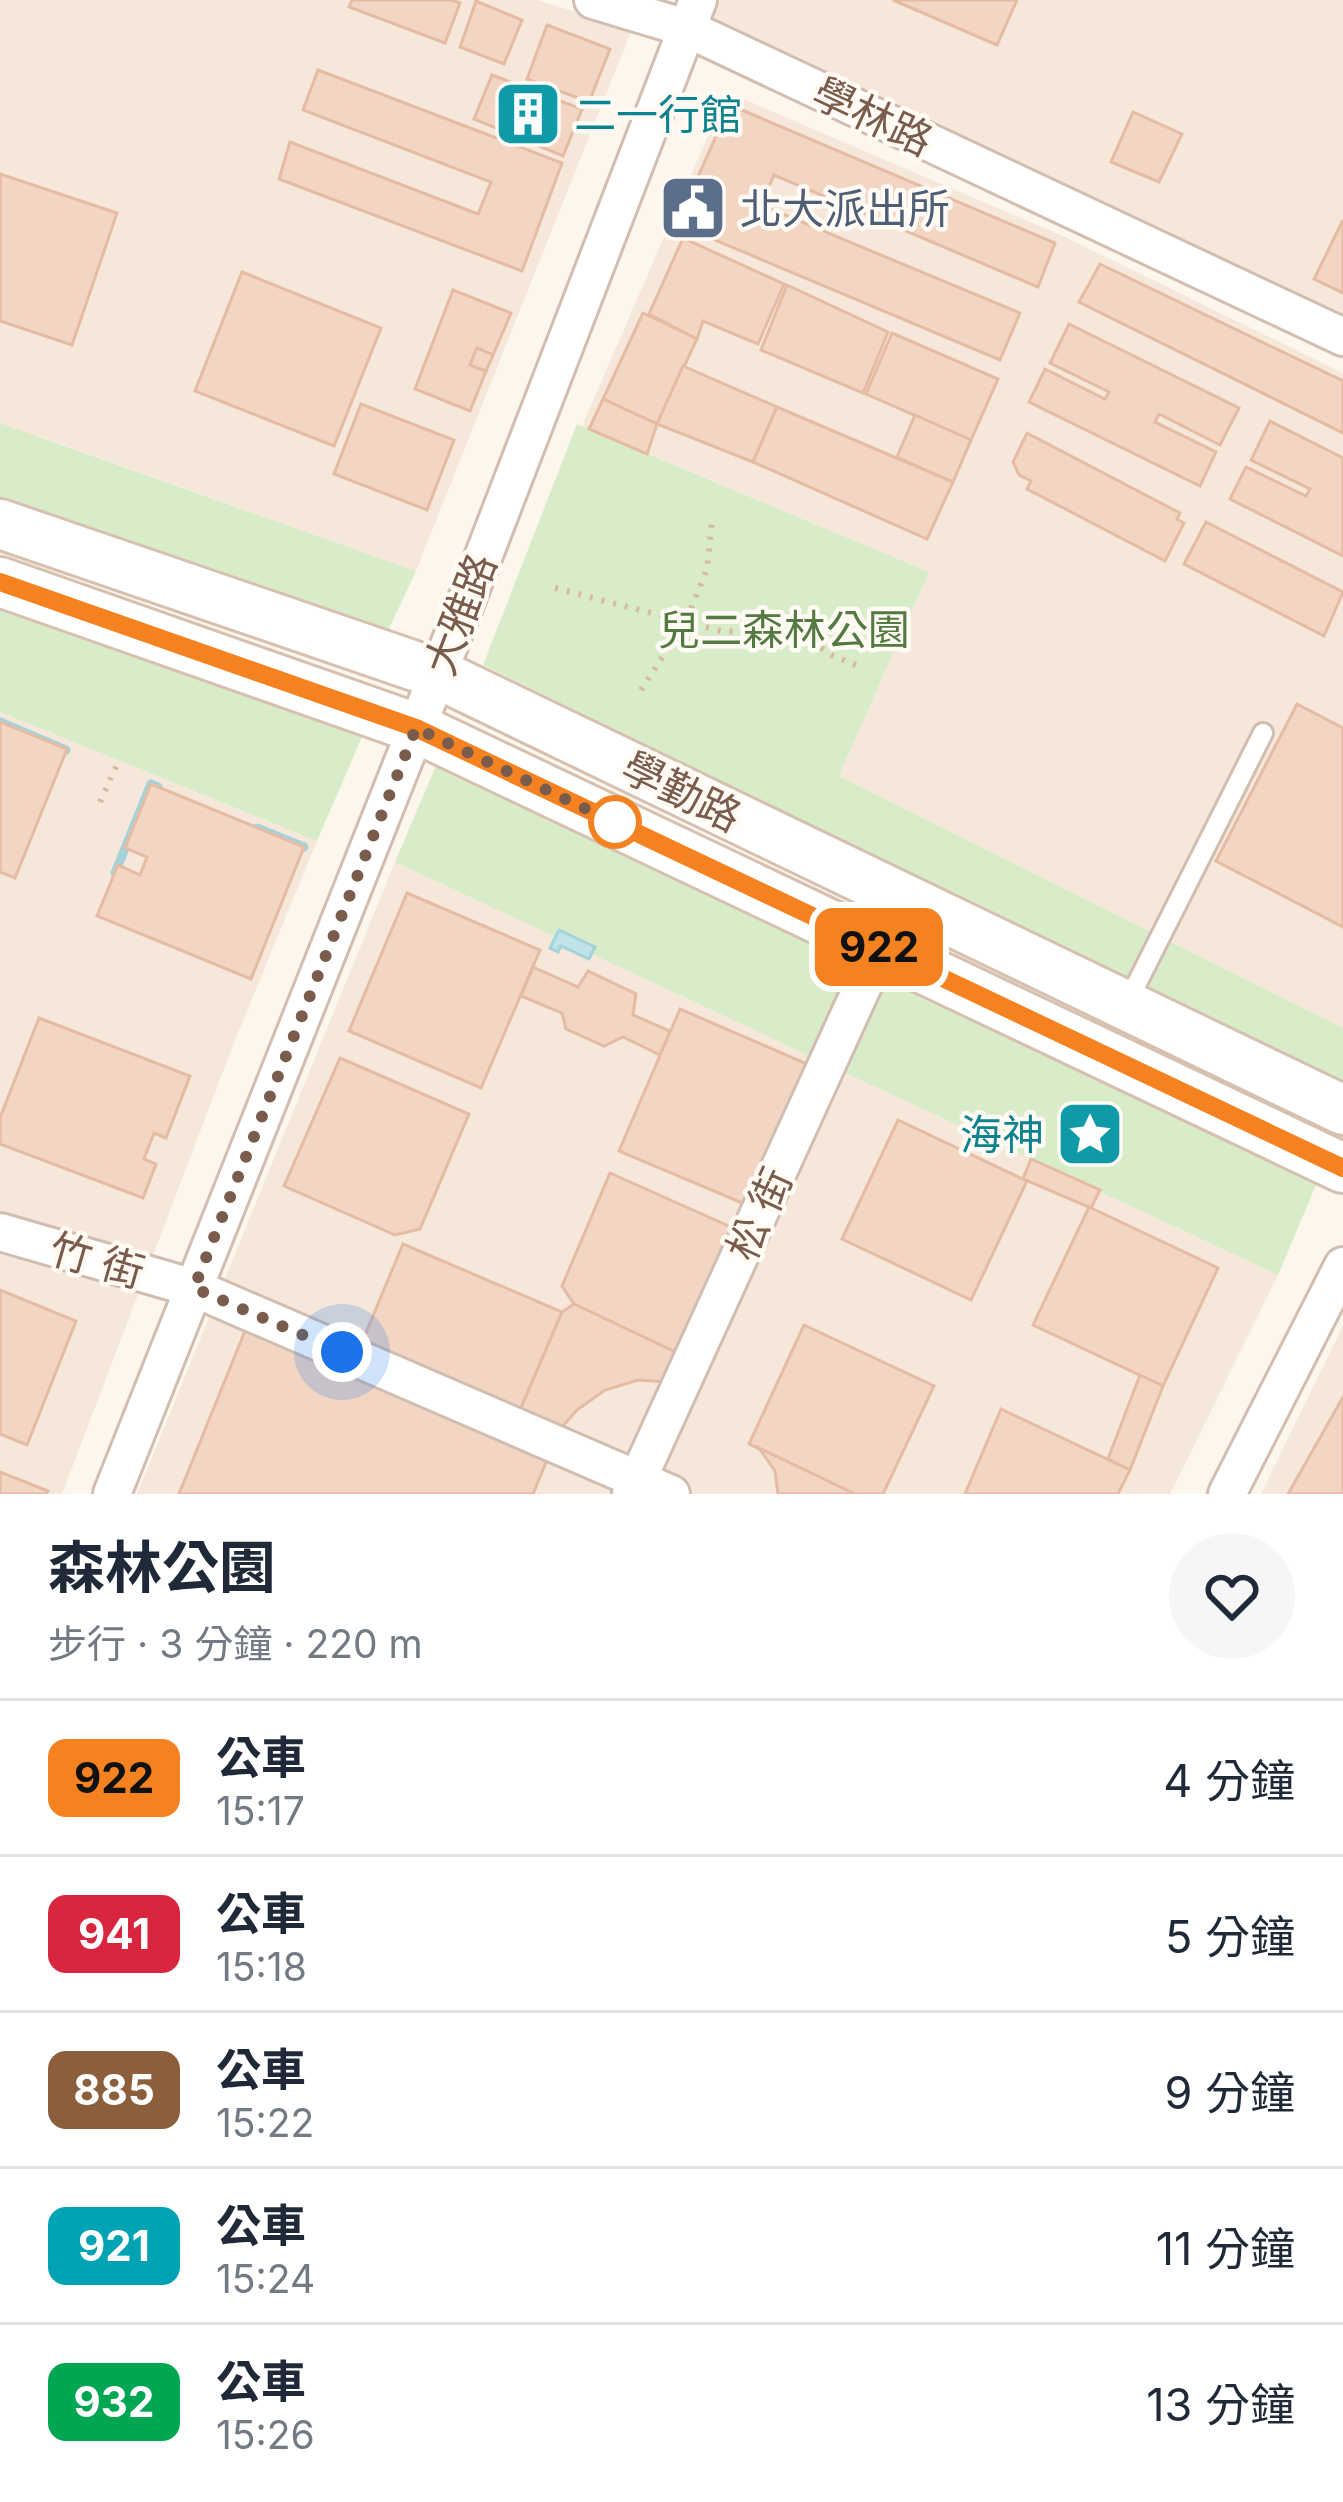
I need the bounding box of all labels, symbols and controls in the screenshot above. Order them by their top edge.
street label: 學林路 [805,66,941,166]
building icon: 二一行館 [493,79,563,149]
place label: 二一行館 [574,89,742,140]
public building icon: 北大派出所 [658,173,728,243]
place label: 北大派出所 [740,183,950,234]
street label: 大雅路 [414,546,506,682]
park label: 兒二森林公園 [658,604,910,655]
street label: 學勤路 [614,740,750,842]
unlabelled marker [590,797,640,847]
line badge: 922 [810,908,948,986]
text: 922 [839,921,919,972]
place icon: 海神 [1055,1099,1125,1169]
place label: 海神 [960,1109,1044,1160]
street label: 松 街 [716,1160,802,1268]
street label: 竹 街 [44,1222,150,1298]
your location [312,1322,372,1382]
text: 森林公園 [48,1533,276,1602]
button: heart [1169,1533,1295,1659]
text: 步行 · 3 分鐘 · 220 m [48,1620,423,1667]
text: 公車 [216,1730,306,1785]
text: 922 [74,1752,154,1803]
text: 4 分鐘 [1163,1753,1295,1808]
text: 15:17 [216,1787,305,1834]
text: 公車 [216,1886,306,1941]
text: 941 [78,1908,150,1959]
text: 5 分鐘 [1165,1909,1295,1964]
text: 15:18 [216,1943,307,1990]
text: 公車 [216,2042,306,2097]
text: 885 [73,2064,155,2115]
text: 9 分鐘 [1164,2065,1295,2120]
text: 15:22 [216,2099,314,2146]
text: 公車 [216,2198,306,2253]
text: 921 [78,2220,150,2271]
text: 11 分鐘 [1156,2221,1295,2276]
text: 15:24 [216,2255,315,2302]
text: 公車 [216,2354,306,2409]
text: 932 [74,2376,154,2427]
text: 13 分鐘 [1146,2377,1295,2432]
text: 15:26 [216,2411,315,2458]

